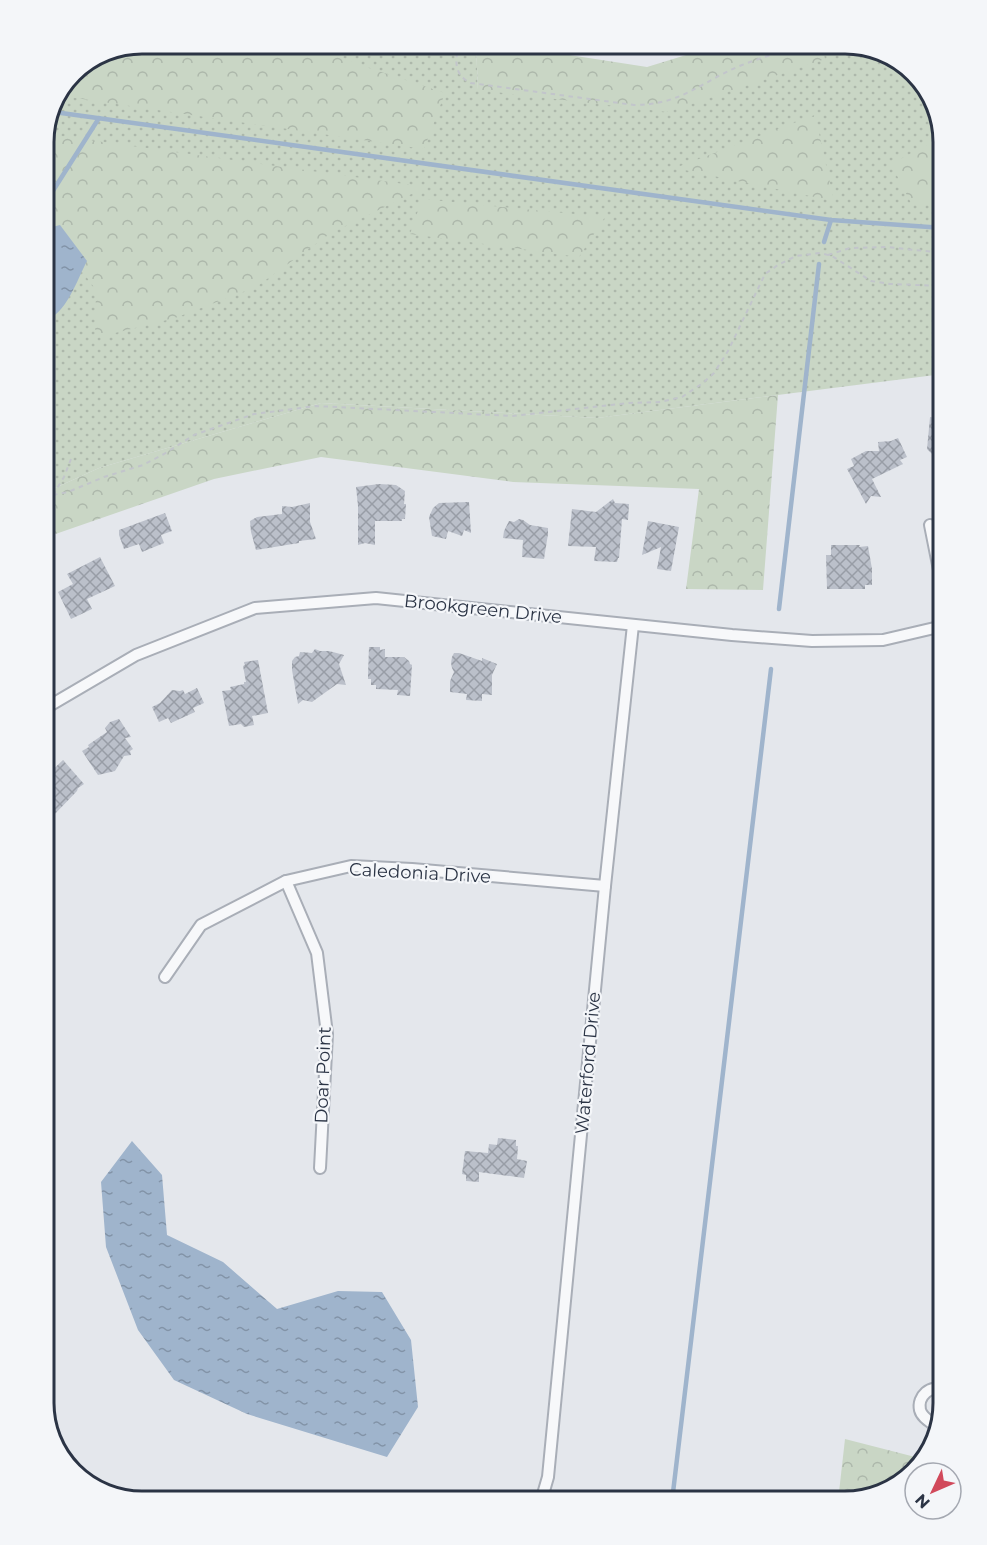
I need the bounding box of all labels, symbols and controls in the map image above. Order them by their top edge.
street label: Brookgreen Drive [403,590,563,628]
street label: Caledonia Drive [349,858,492,888]
street label: Waterford Drive [571,991,605,1135]
street label: Doar Point [310,1026,336,1124]
north arrow [903,1461,963,1521]
text: N [911,1490,934,1512]

